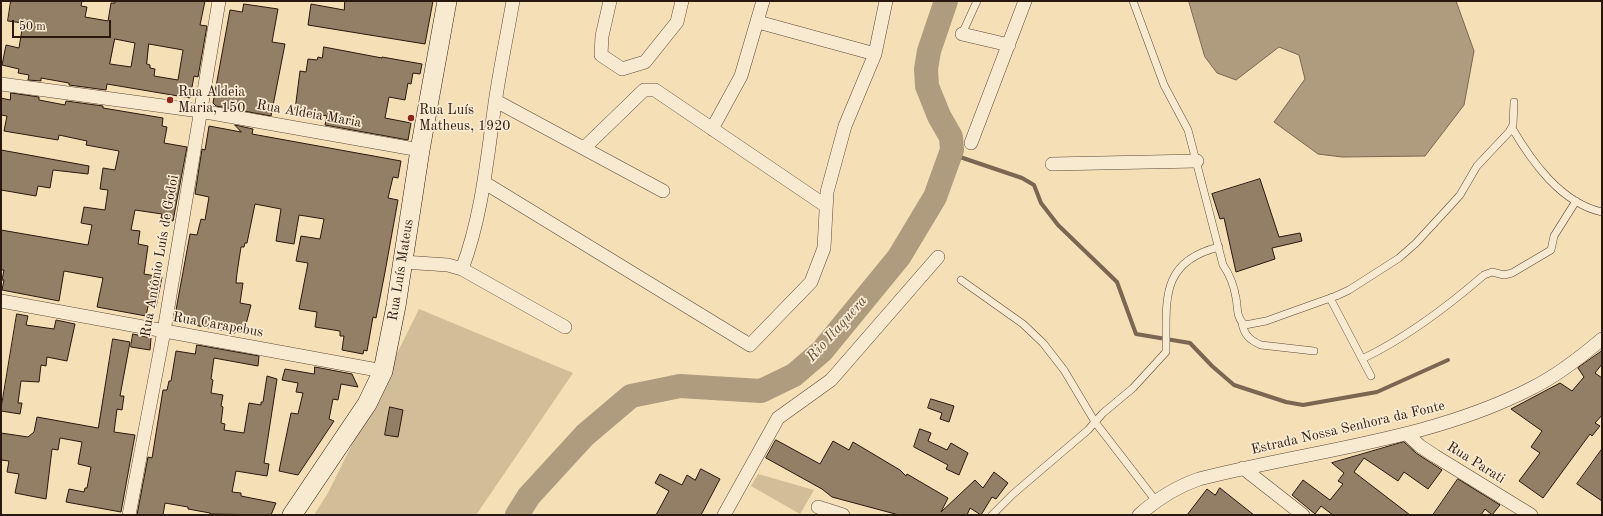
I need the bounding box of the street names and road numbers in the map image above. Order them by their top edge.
street label: Rua Aldeia Maria [255,97,363,131]
street label: Rua Antônio Luís de Godoi [137,174,183,338]
street label: Rua Luís Mateus [385,218,417,322]
street label: Rua Carapebus [171,309,265,341]
street label: Estrada Nossa Senhora da Fonte [1249,397,1447,459]
street label: Rua Parati [1444,439,1508,487]

